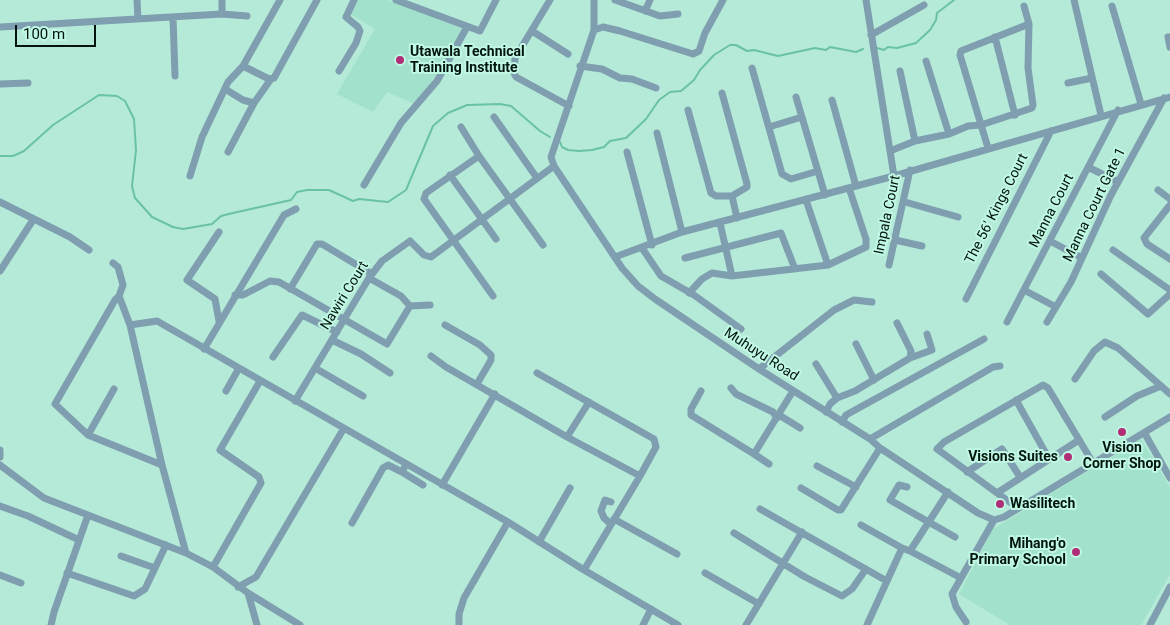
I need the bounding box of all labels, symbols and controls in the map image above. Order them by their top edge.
scale bar [18,15,99,47]
text: 100 m [23,25,65,43]
place label: Utawala Technical Training Institute [410,44,525,76]
marker: Utawala Technical Training Institute [394,54,406,66]
street label: Manna Court Gate 1 [1060,145,1130,265]
street label: The 56' Kings Court [962,151,1032,267]
street label: Manna Court [1026,171,1078,251]
street label: Impala Court [871,174,905,256]
street label: Nawiri Court [317,259,373,333]
street label: Muhuyu Road [721,325,801,385]
marker: Vision Corner Shop [1116,426,1128,438]
place label: Vision Corner Shop [1083,440,1161,472]
place label: Visions Suites [968,449,1058,465]
marker: Visions Suites [1062,451,1074,463]
place label: Wasilitech [1010,496,1075,512]
marker: Wasilitech [994,498,1006,510]
place label: Mihang'o Primary School [969,536,1066,568]
marker: Mihang'o Primary School [1070,546,1082,558]

